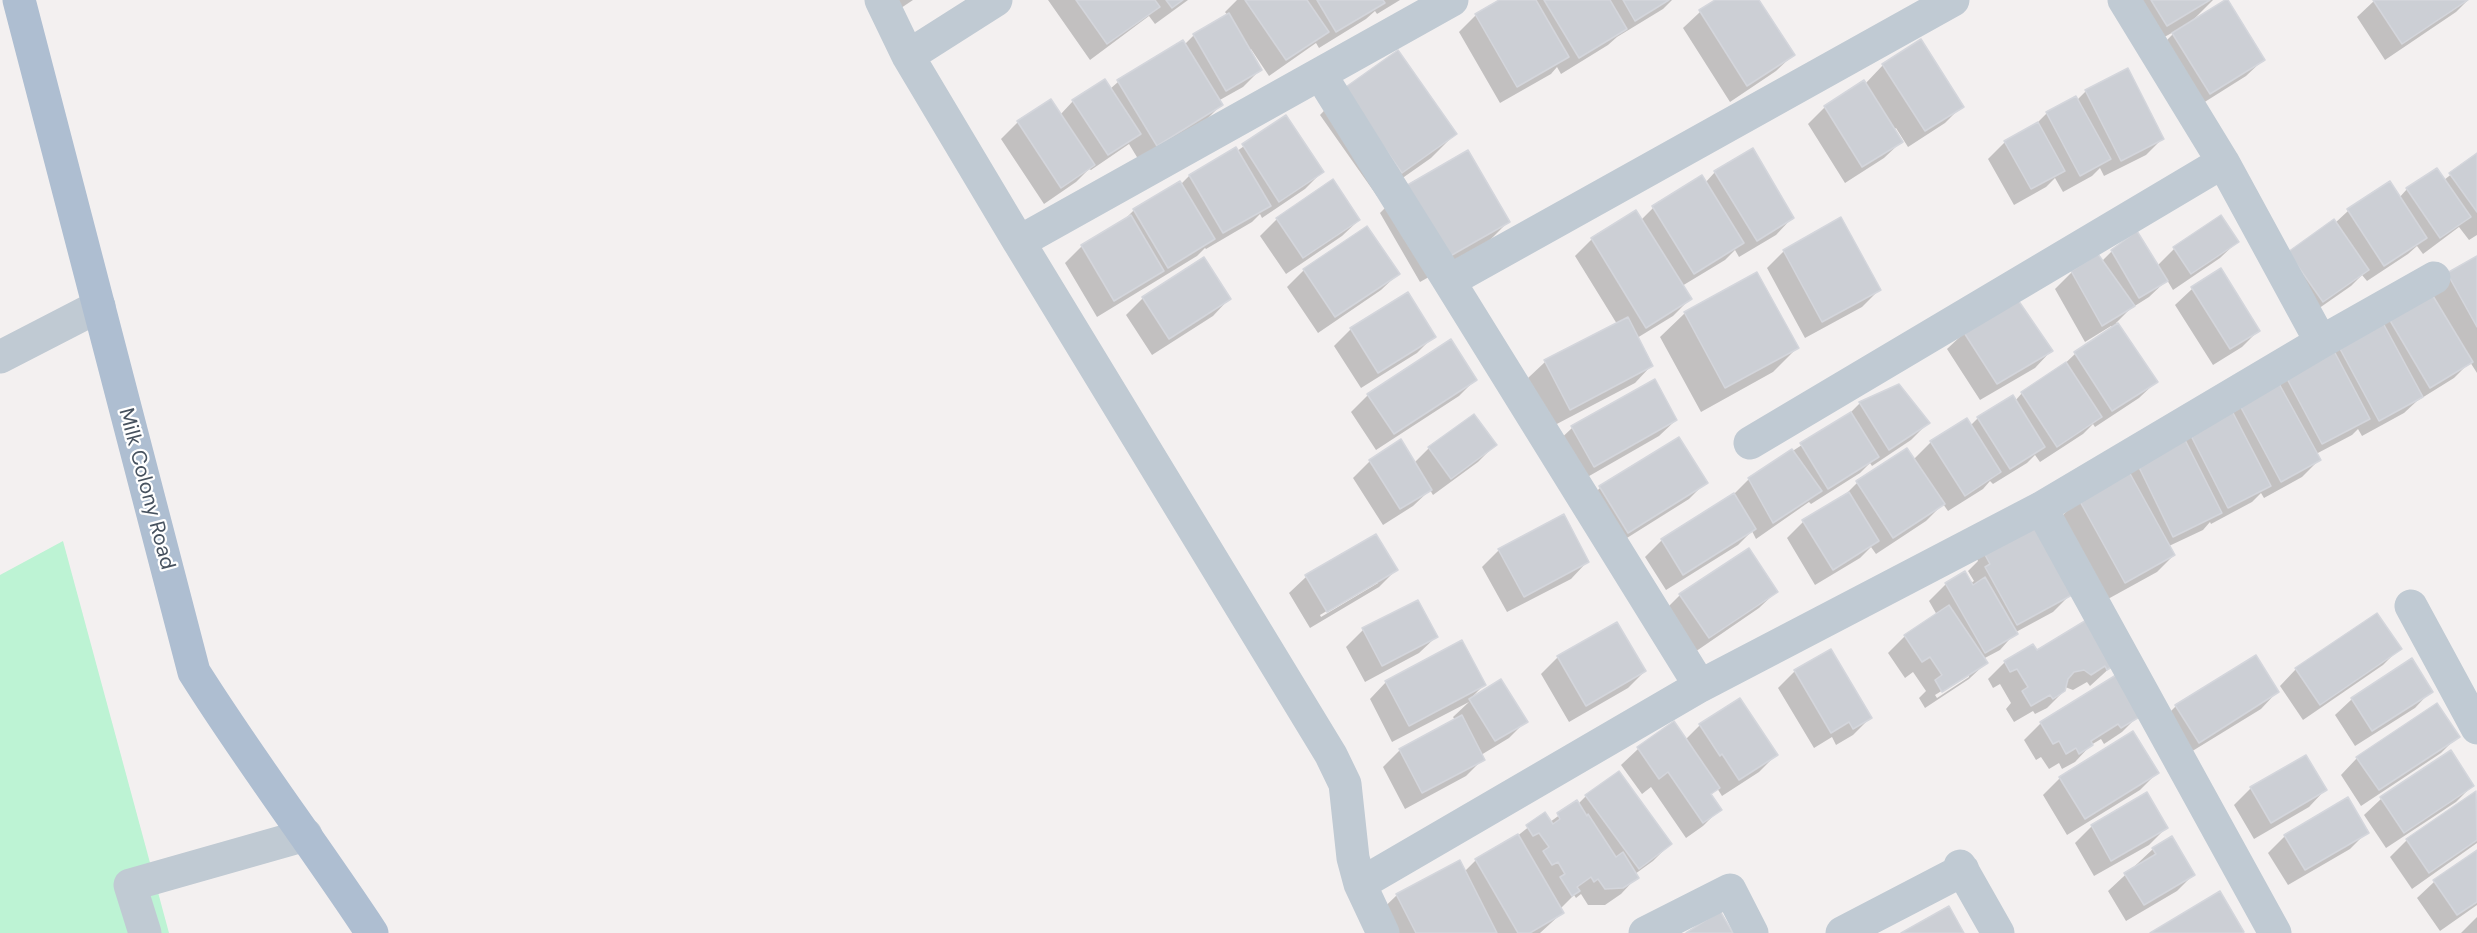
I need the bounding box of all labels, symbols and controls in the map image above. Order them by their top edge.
street label: Milk Colony Road [112,406,180,572]

